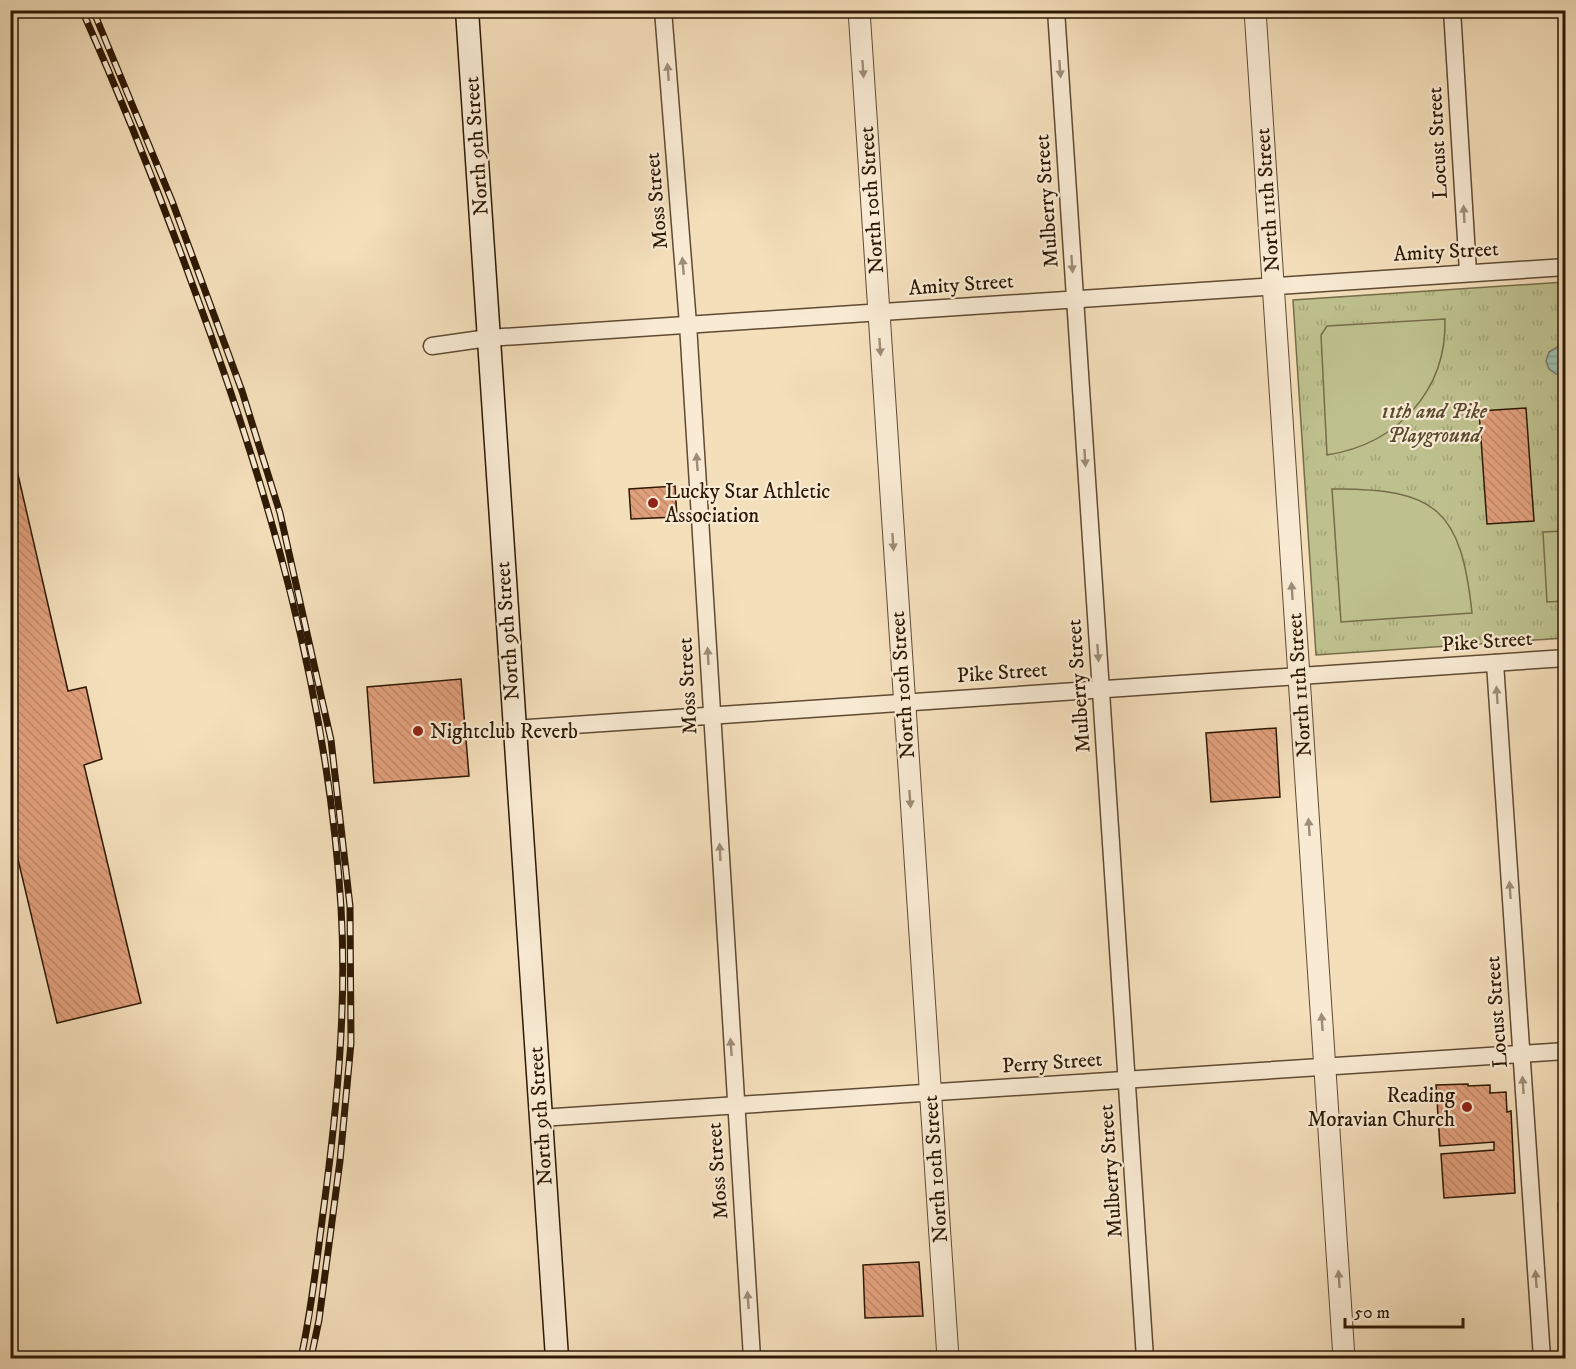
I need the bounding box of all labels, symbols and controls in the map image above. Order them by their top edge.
one-way arrow [858,59,867,78]
one-way arrow [1055,59,1065,78]
one-way arrow [663,62,673,81]
street label: North 9th Street [459,75,495,216]
street label: Locust Street [1422,86,1454,200]
street label: North 10th Street [854,125,890,275]
street label: North 11th Street [1250,127,1286,273]
street label: Mulberry Street [1029,133,1065,268]
street label: Moss Street [640,151,674,251]
one-way arrow [1460,205,1469,224]
street label: Amity Street [1393,236,1500,268]
one-way arrow [1067,254,1077,273]
one-way arrow [678,256,688,275]
street label: Amity Street [908,268,1015,302]
one-way arrow [875,338,885,357]
park label: 11th and Pike Playground [1381,399,1488,449]
one-way arrow [1080,449,1090,468]
one-way arrow [692,452,701,471]
place label: Lucky Star Athletic Association [665,479,830,529]
marker: Lucky Star Athletic Association [646,496,660,510]
one-way arrow [888,532,897,551]
street label: North 9th Street [490,560,526,701]
one-way arrow [1288,581,1297,600]
street label: North 10th Street [885,610,921,760]
street label: North 11th Street [1282,612,1318,758]
street label: Mulberry Street [1061,618,1097,753]
street label: Pike Street [1441,626,1533,658]
street label: Moss Street [672,636,704,735]
one-way arrow [1093,643,1103,662]
one-way arrow [704,647,713,666]
street label: Pike Street [956,657,1048,689]
one-way arrow [1493,686,1502,705]
place label: Nightclub Reverb [430,719,578,745]
marker: Nightclub Reverb [411,724,425,738]
one-way arrow [905,790,915,809]
one-way arrow [1304,818,1313,837]
one-way arrow [715,843,724,862]
one-way arrow [1505,881,1515,900]
street label: Locust Street [1480,955,1514,1069]
one-way arrow [1317,1012,1327,1031]
one-way arrow [727,1037,736,1056]
street label: North 9th Street [523,1045,559,1186]
street label: Perry Street [1001,1047,1103,1079]
one-way arrow [1518,1075,1528,1094]
place label: Reading Moravian Church [1307,1083,1456,1133]
street label: North 10th Street [918,1094,954,1244]
marker: Reading Moravian Church [1460,1100,1474,1114]
street label: Mulberry Street [1093,1103,1129,1238]
street label: Moss Street [702,1121,734,1220]
one-way arrow [1335,1270,1344,1289]
one-way arrow [1532,1270,1541,1289]
one-way arrow [743,1291,753,1310]
scale bar [1345,1291,1464,1329]
text: 50 m [1354,1302,1390,1324]

